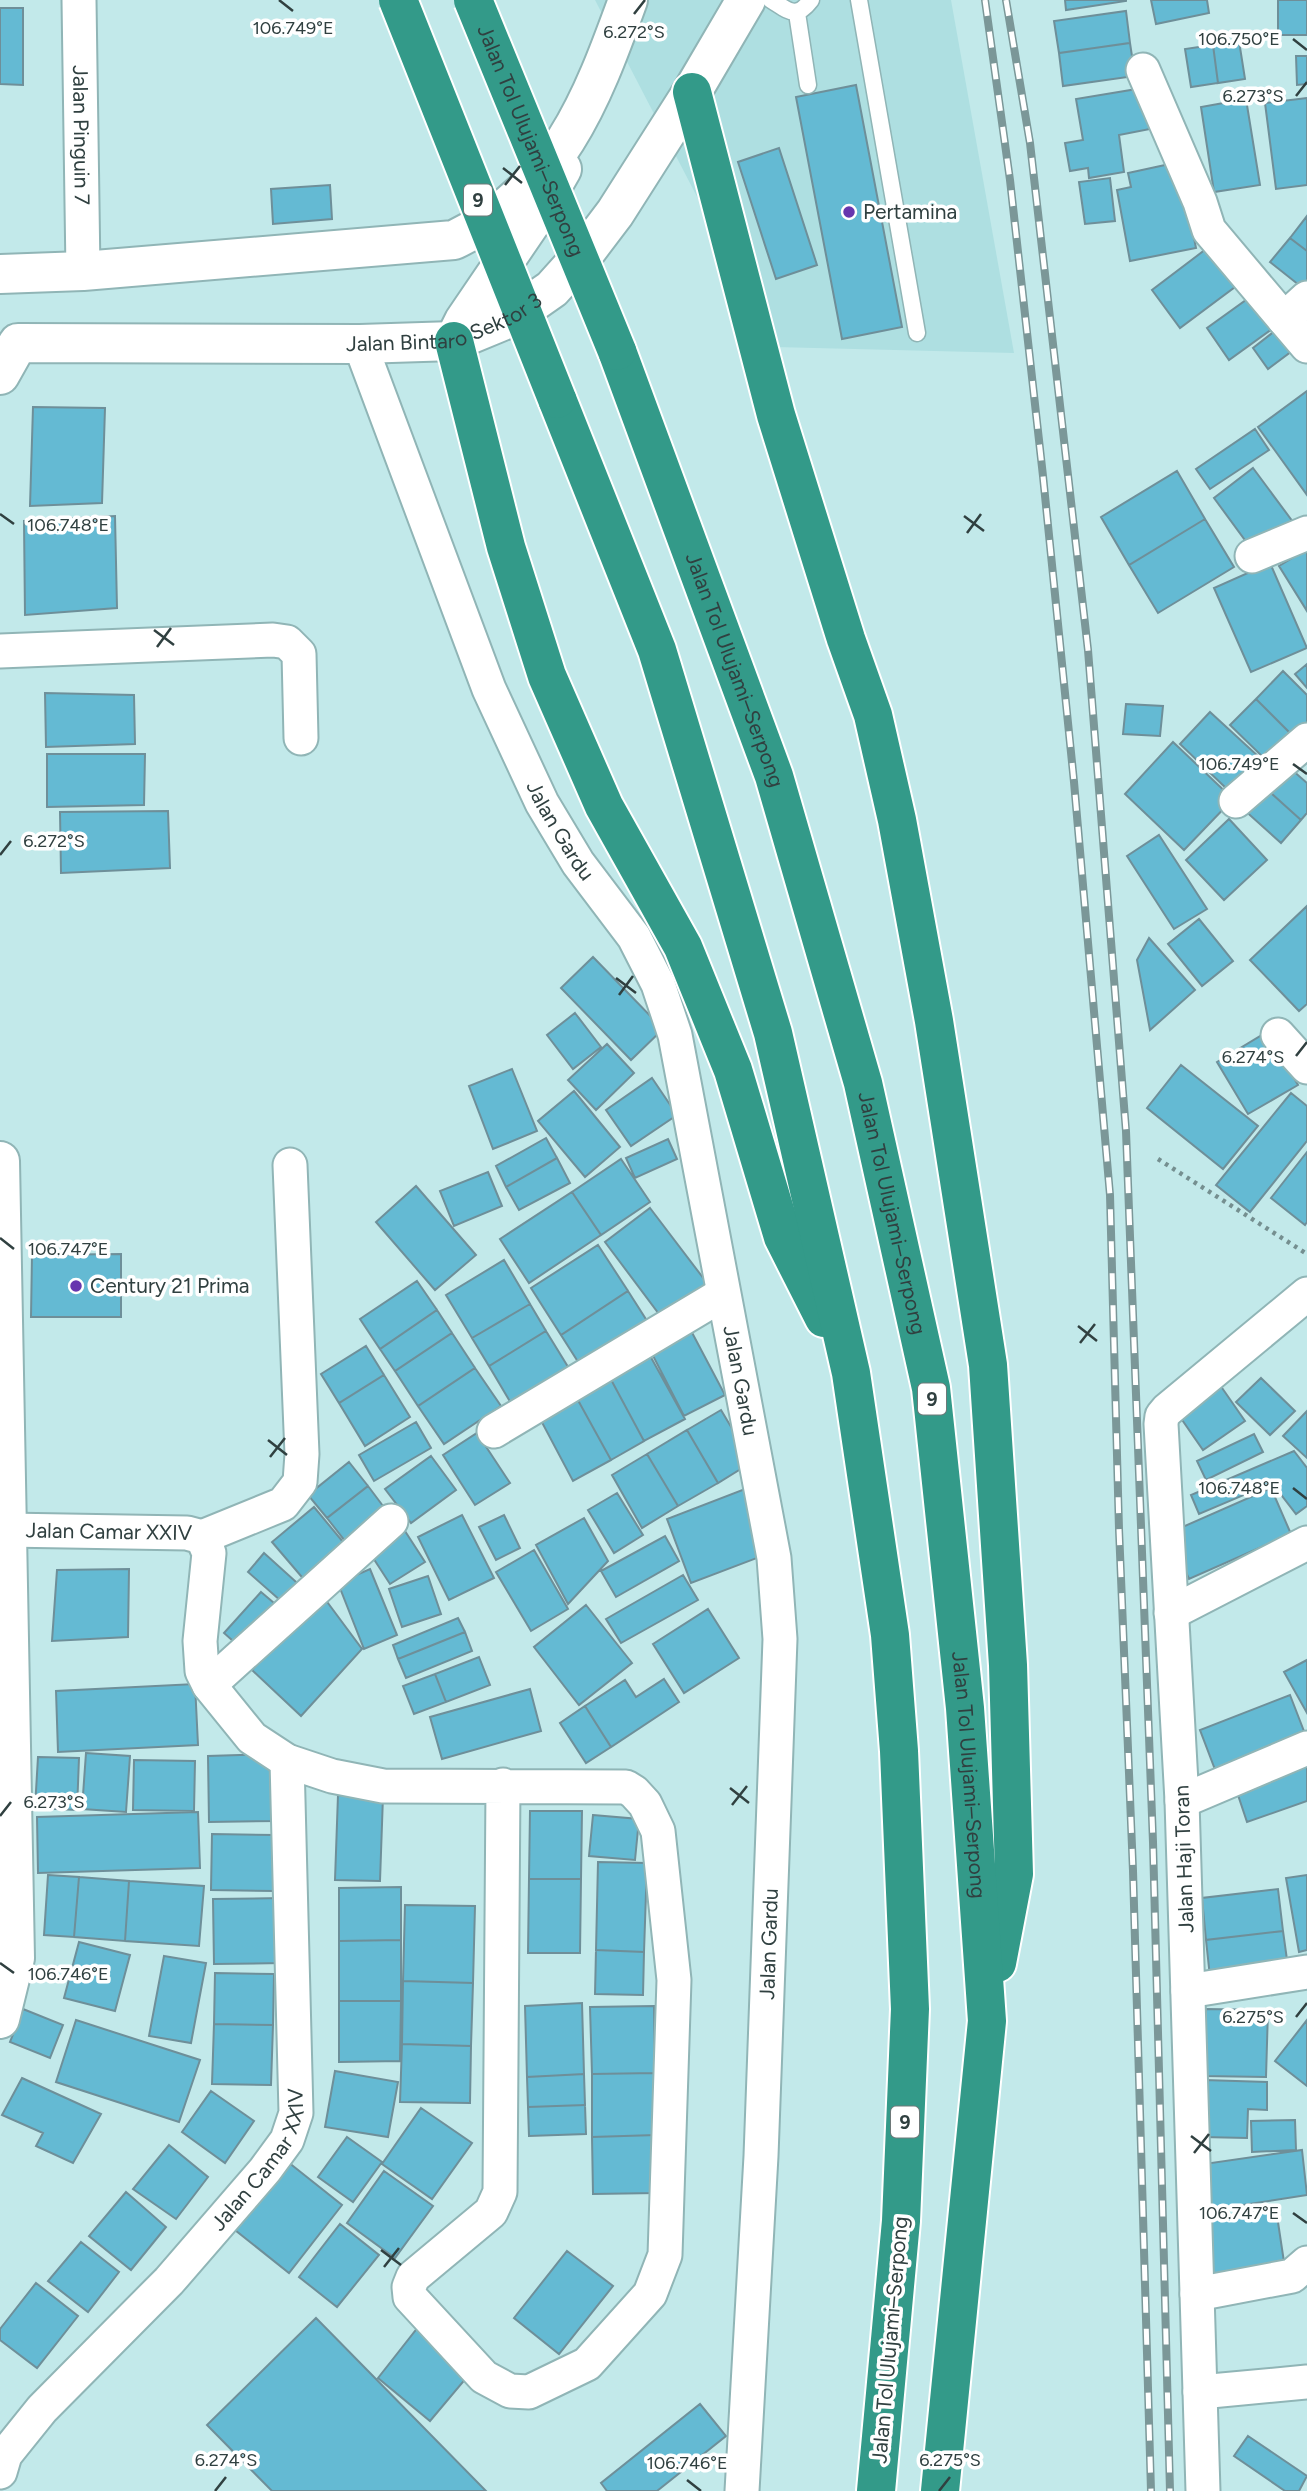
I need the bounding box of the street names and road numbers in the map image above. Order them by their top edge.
street label: Jalan Tol Ulujami–Serpong [472,21,590,260]
street label: Jalan Pinguin 7 [68,65,95,205]
road number: 9 [464,184,492,216]
street label: Jalan Bintaro Sektor 3 [346,287,547,356]
street label: Jalan Tol Ulujami–Serpong [681,549,790,790]
street label: Jalan Gardu [521,777,600,885]
street label: Jalan Tol Ulujami–Serpong [853,1089,932,1337]
street label: Jalan Gardu [718,1323,764,1438]
road number: 9 [918,1384,946,1414]
street label: Jalan Camar XXIV [25,1517,193,1545]
street label: Jalan Tol Ulujami–Serpong [947,1650,991,1899]
street label: Jalan Haji Toran [1168,1785,1199,1933]
street label: Jalan Gardu [754,1888,783,2000]
street label: Jalan Camar XXIV [205,2087,309,2235]
road number: 9 [891,2106,919,2138]
street label: Jalan Tol Ulujami–Serpong [866,2215,913,2465]

